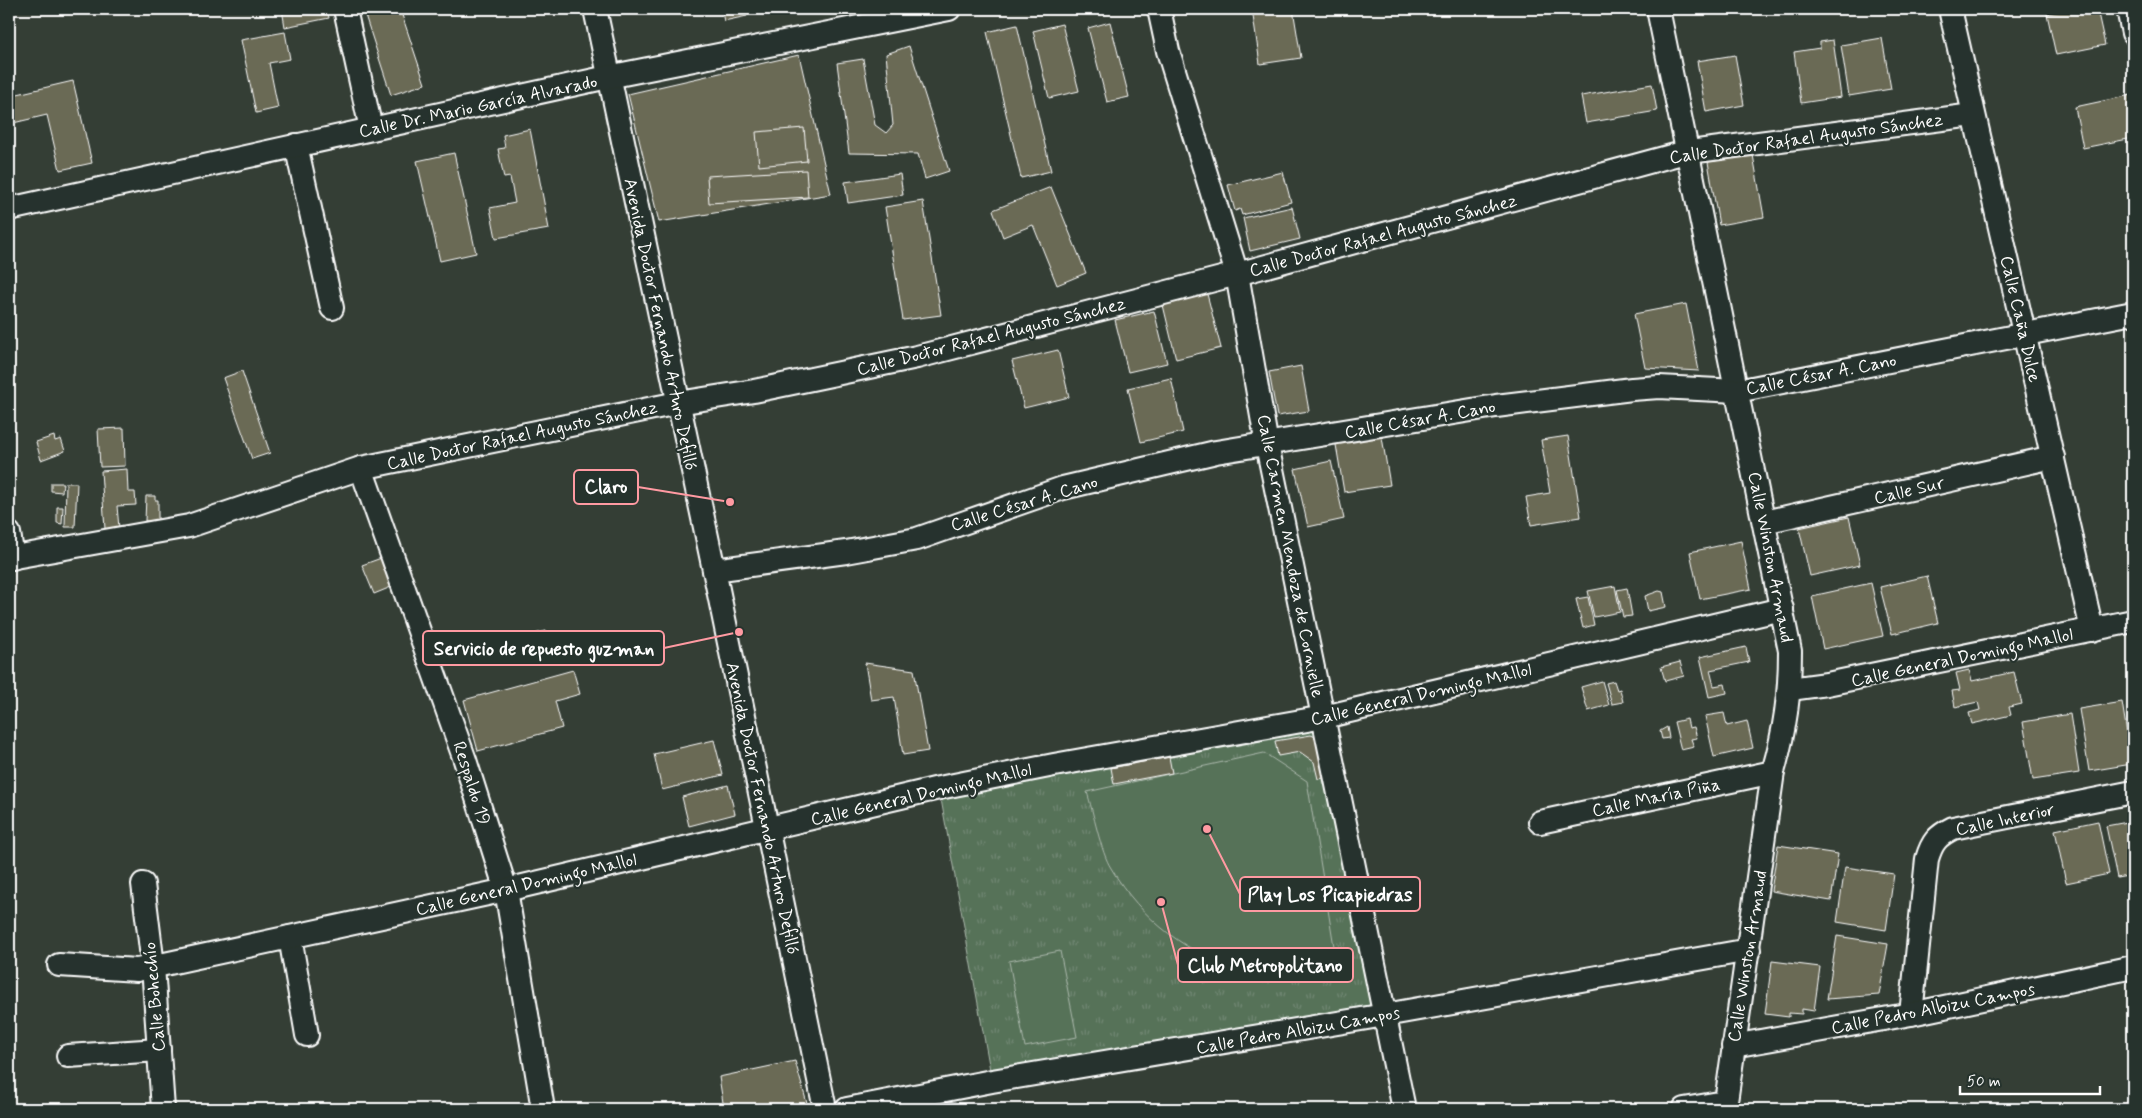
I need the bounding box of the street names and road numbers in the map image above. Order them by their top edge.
street label: Calle Dr. Mario García Alvarado [357,70,600,144]
street label: Calle Doctor Rafael Augusto Sánchez [1668,108,1945,170]
street label: Avenida Doctor Fernando Arturo Defilló [617,176,703,472]
street label: Calle Doctor Rafael Augusto Sánchez [1247,189,1520,283]
street label: Calle Caña Dulce [1994,254,2046,385]
street label: Calle Doctor Rafael Augusto Sánchez [854,292,1128,382]
street label: Calle César A. Cano [1744,349,1898,401]
street label: Calle César A. Cano [1343,395,1498,445]
street label: Calle Doctor Rafael Augusto Sánchez [385,396,660,476]
street label: Calle Carmen Mendoza de Cornielle [1251,413,1329,700]
street label: Calle César A. Cano [948,470,1101,538]
street label: Calle Winston Armaud [1742,470,1798,645]
street label: Calle Sur [1872,471,1947,511]
street label: Calle General Domingo Mallol [1849,623,2076,695]
street label: Calle General Domingo Mallol [1308,658,1535,734]
street label: Avenida Doctor Fernando Arturo Defilló [719,660,805,956]
street label: Respaldo 19 [446,738,496,828]
street label: Calle General Domingo Mallol [808,758,1035,834]
street label: Calle María Piña [1590,773,1722,823]
street label: Calle Interior [1953,798,2057,842]
street label: Calle General Domingo Mallol [413,848,640,924]
street label: Calle Winston Armaud [1723,869,1773,1044]
street label: Calle Bohechío [138,941,172,1053]
street label: Calle Pedro Albizu Campos [1829,977,2037,1041]
street label: Calle Pedro Albizu Campos [1194,1001,1402,1061]

